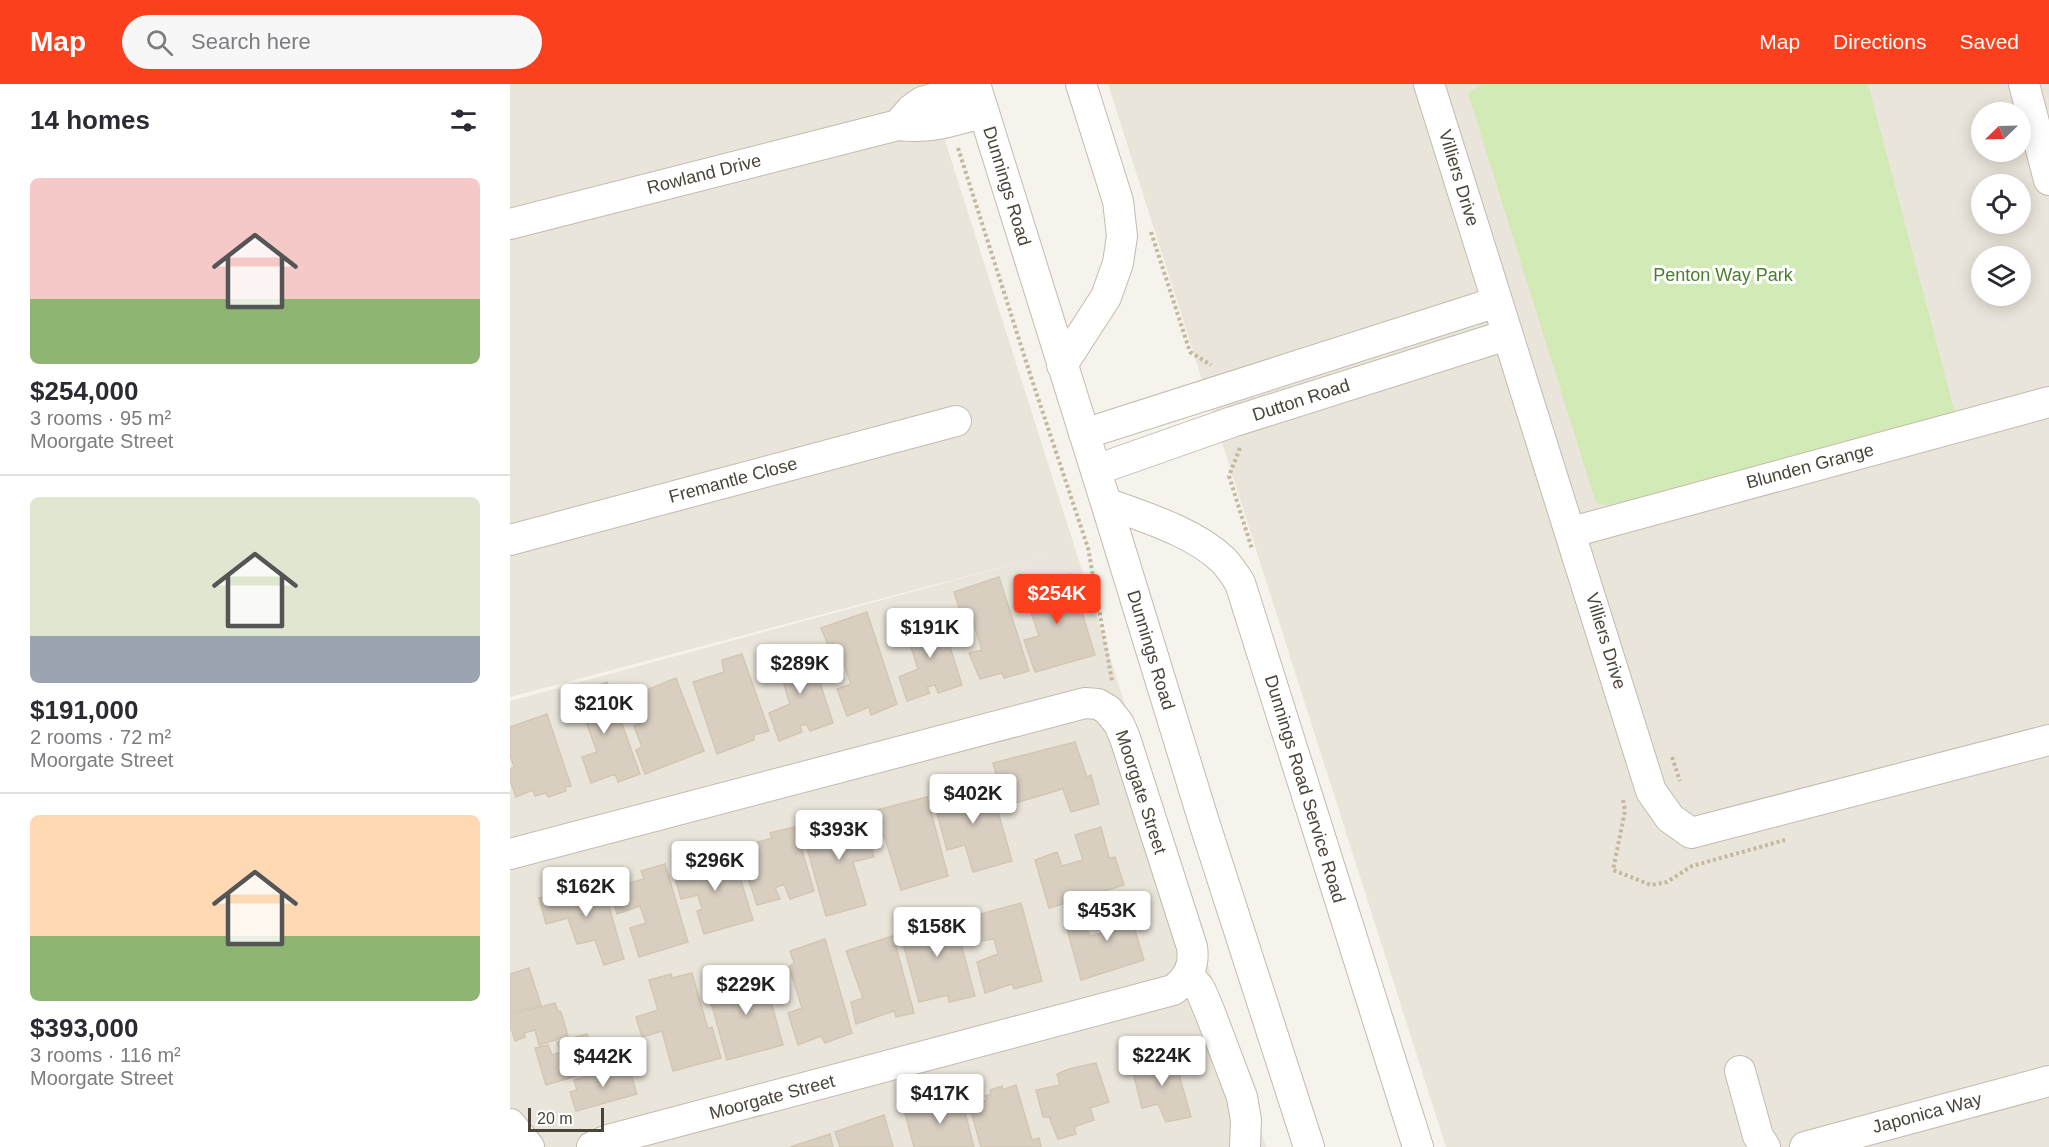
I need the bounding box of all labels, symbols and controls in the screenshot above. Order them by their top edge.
search box [122,15,542,69]
text: Map [30,26,86,57]
icon: search [143,26,176,59]
text: Search here [191,29,311,54]
text: Map [1759,30,1800,53]
text: Directions [1833,30,1926,53]
text: Saved [1959,30,2019,53]
north arrow [1971,102,2031,162]
map controls [1971,102,2031,306]
icon: filters [447,104,480,137]
text: 14 homes [30,105,150,135]
street label: Dunnings Road [979,124,1035,248]
street label: Villiers Drive [1435,127,1483,229]
street label: Rowland Drive [645,150,763,198]
button: locate [1971,174,2031,234]
icon: home [201,217,309,325]
button: layers [1971,246,2031,306]
park label: Penton Way Park [1653,265,1794,285]
street label: Dutton Road [1250,375,1352,425]
text: $254,000 [30,376,138,406]
text: 3 rooms · 95 m² [30,407,171,429]
text: Moorgate Street [30,430,173,452]
street label: Blunden Grange [1744,439,1876,493]
street label: Fremantle Close [667,453,799,507]
icon: home [201,536,309,644]
pin: $254K [1015,574,1099,625]
text: $254K [1028,582,1086,604]
street label: Dunnings Road [1123,588,1179,712]
street label: Villiers Drive [1582,590,1630,692]
pin: $191K [888,608,972,659]
text: $191K [901,616,959,638]
pin: $289K [758,644,842,695]
text: $289K [771,652,829,674]
street label: Dunnings Road Service Road [1261,673,1349,905]
pin: $210K [562,684,646,735]
text: $210K [575,692,633,714]
text: $191,000 [30,695,138,725]
text: 2 rooms · 72 m² [30,726,171,748]
street label: Moorgate Street [1112,728,1170,856]
text: Moorgate Street [30,749,173,771]
pin: $402K [931,774,1015,825]
text: $402K [944,782,1002,804]
pin: $393K [797,810,881,861]
text: $393K [810,818,868,840]
pin: $296K [673,841,757,892]
text: $296K [686,849,744,871]
icon: home [201,854,309,962]
pin: $162K [544,867,628,918]
text: $162K [557,875,615,897]
pin: $453K [1065,891,1149,942]
text: $453K [1078,899,1136,921]
pin: $158K [895,907,979,958]
text: $158K [908,915,966,937]
pin: $229K [704,965,788,1016]
text: $229K [717,973,775,995]
text: $393,000 [30,1013,138,1043]
pin: $224K [1120,1036,1204,1087]
pin: $442K [561,1037,645,1088]
text: 3 rooms · 116 m² [30,1044,181,1066]
text: $224K [1133,1044,1191,1066]
text: $442K [574,1045,632,1067]
text: Moorgate Street [30,1067,173,1089]
street label: Moorgate Street [707,1071,837,1123]
pin: $417K [898,1074,982,1125]
text: $417K [911,1082,969,1104]
street label: Japonica Way [1870,1089,1984,1137]
scale bar [528,1105,604,1132]
text: 20 m [537,1110,573,1127]

